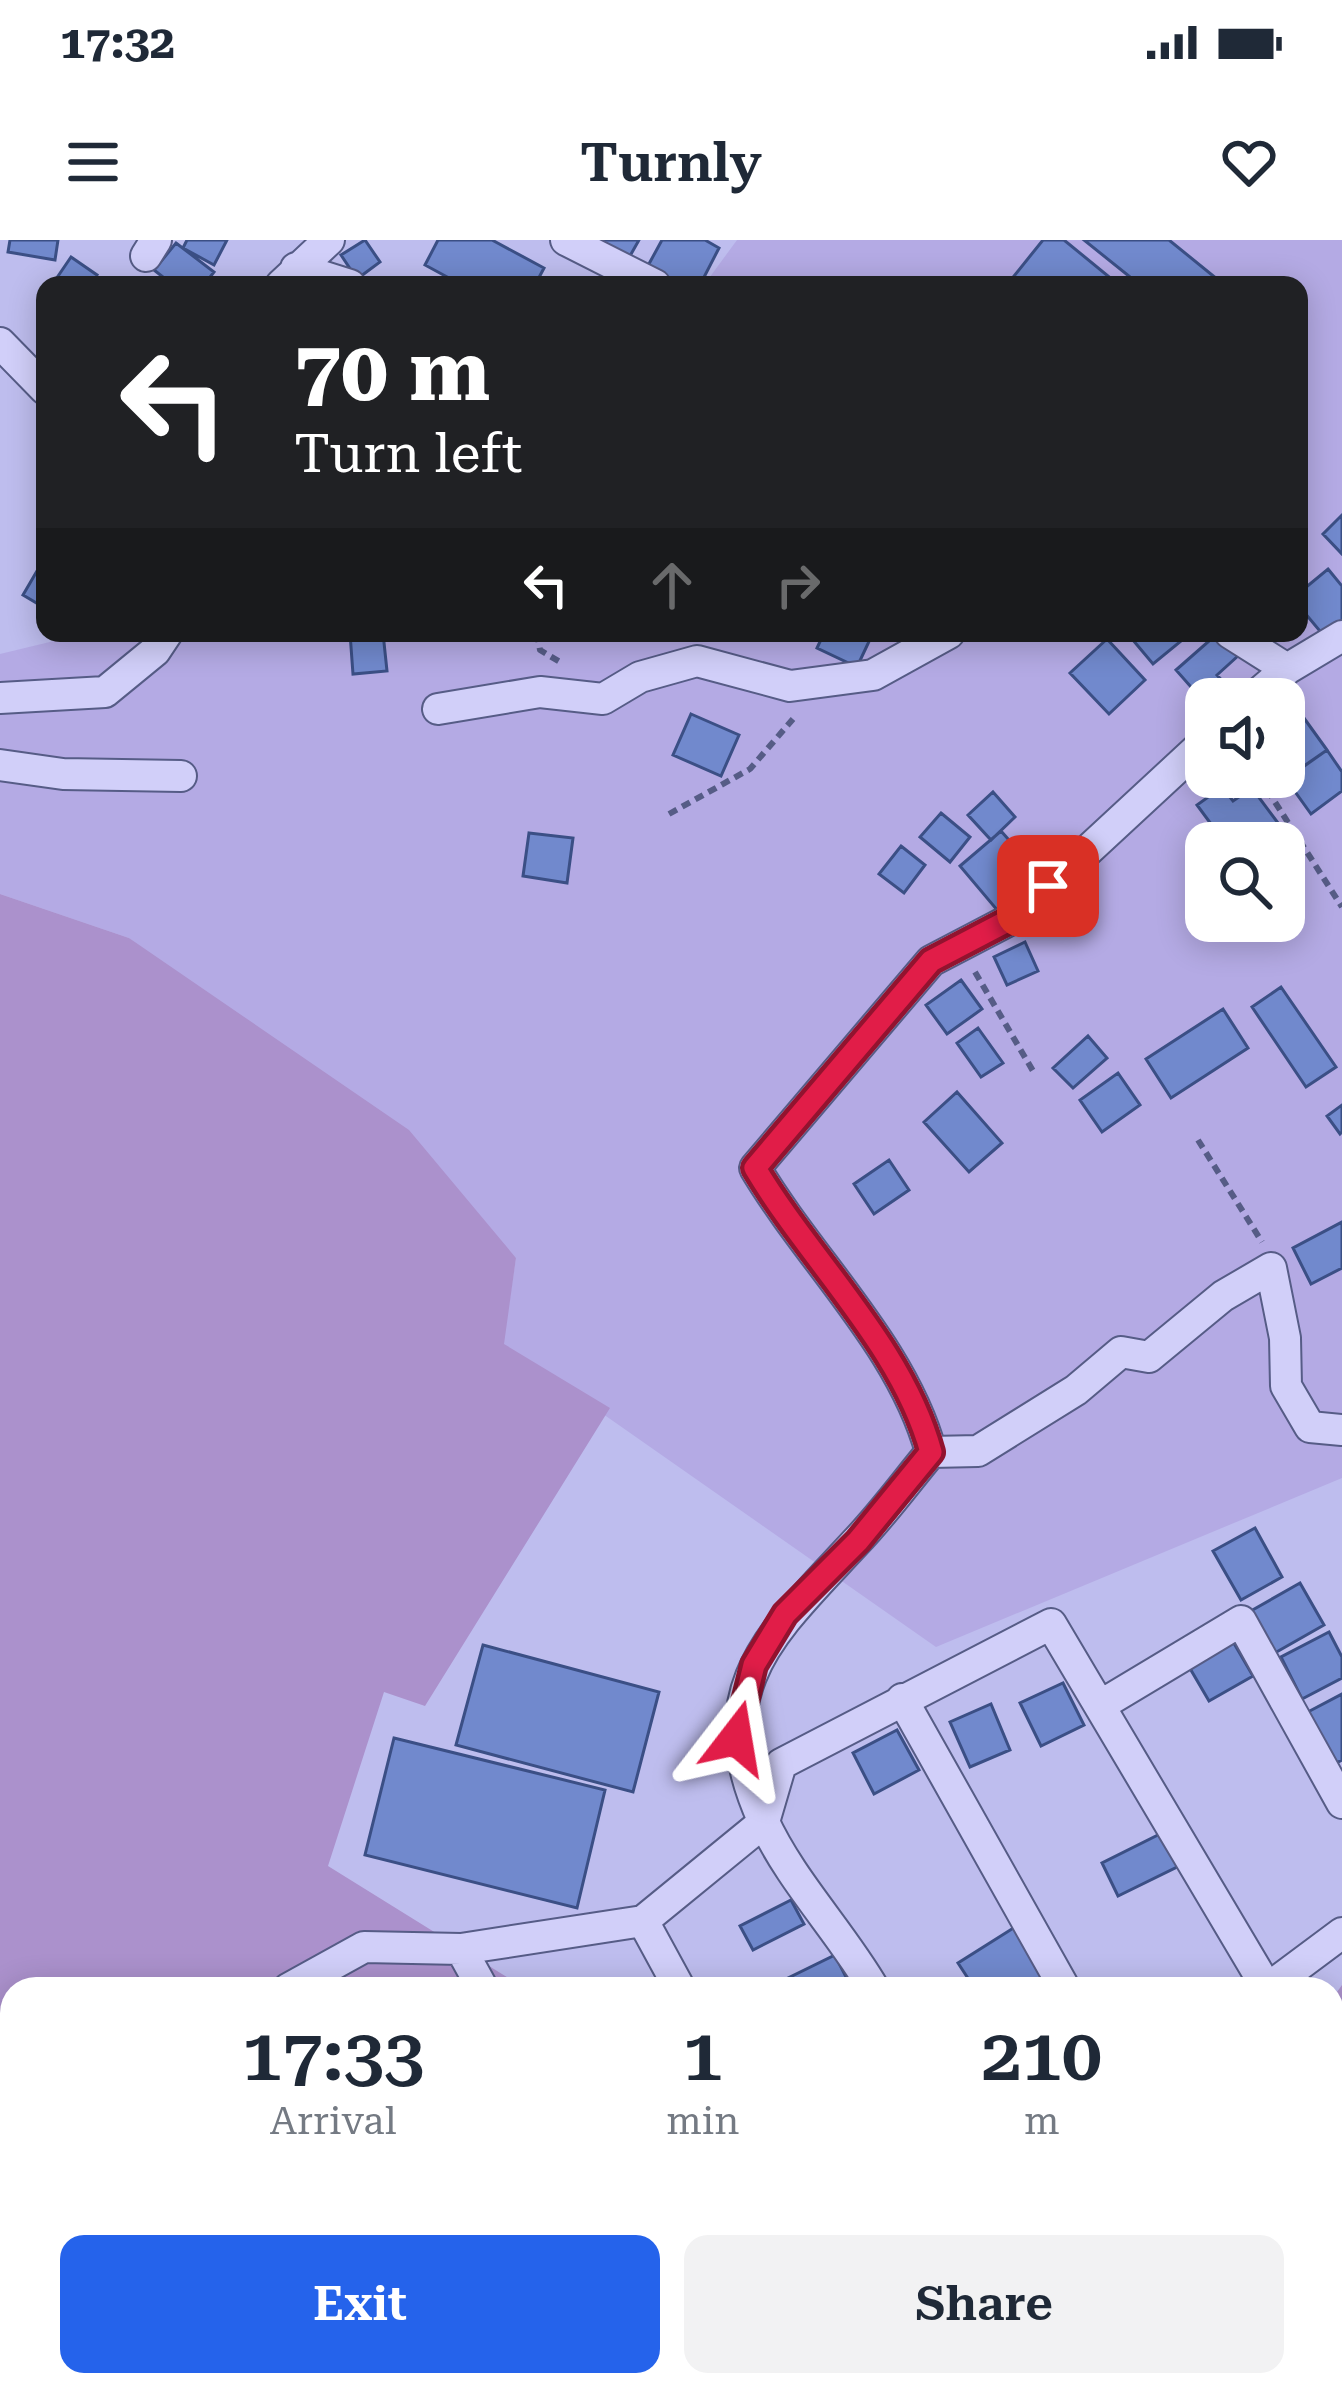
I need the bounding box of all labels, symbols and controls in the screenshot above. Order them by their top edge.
text: 17:32 [60,16,175,69]
icon: menu [60,129,126,195]
icon: heart [1216,129,1282,195]
text: Turnly [580,131,762,194]
text: 70 m [294,322,490,420]
icon: left [96,324,252,480]
text: Turn left [294,422,522,485]
icon: left [513,552,579,618]
icon: ahead [639,552,705,618]
icon: right [765,552,831,618]
map controls [1185,678,1305,942]
button: sound [1185,678,1305,798]
button: search [1185,822,1305,942]
pin [997,835,1099,937]
icon: arrive [1015,853,1081,919]
position arrow [673,1675,799,1801]
text: 17:33 [242,2013,424,2098]
text: 1 [683,2013,723,2098]
text: 210 [981,2013,1102,2098]
text: Arrival [270,2098,396,2144]
text: min [666,2098,739,2144]
text: m [1024,2098,1059,2144]
button: Exit [60,2235,660,2373]
button: Share [684,2235,1284,2373]

